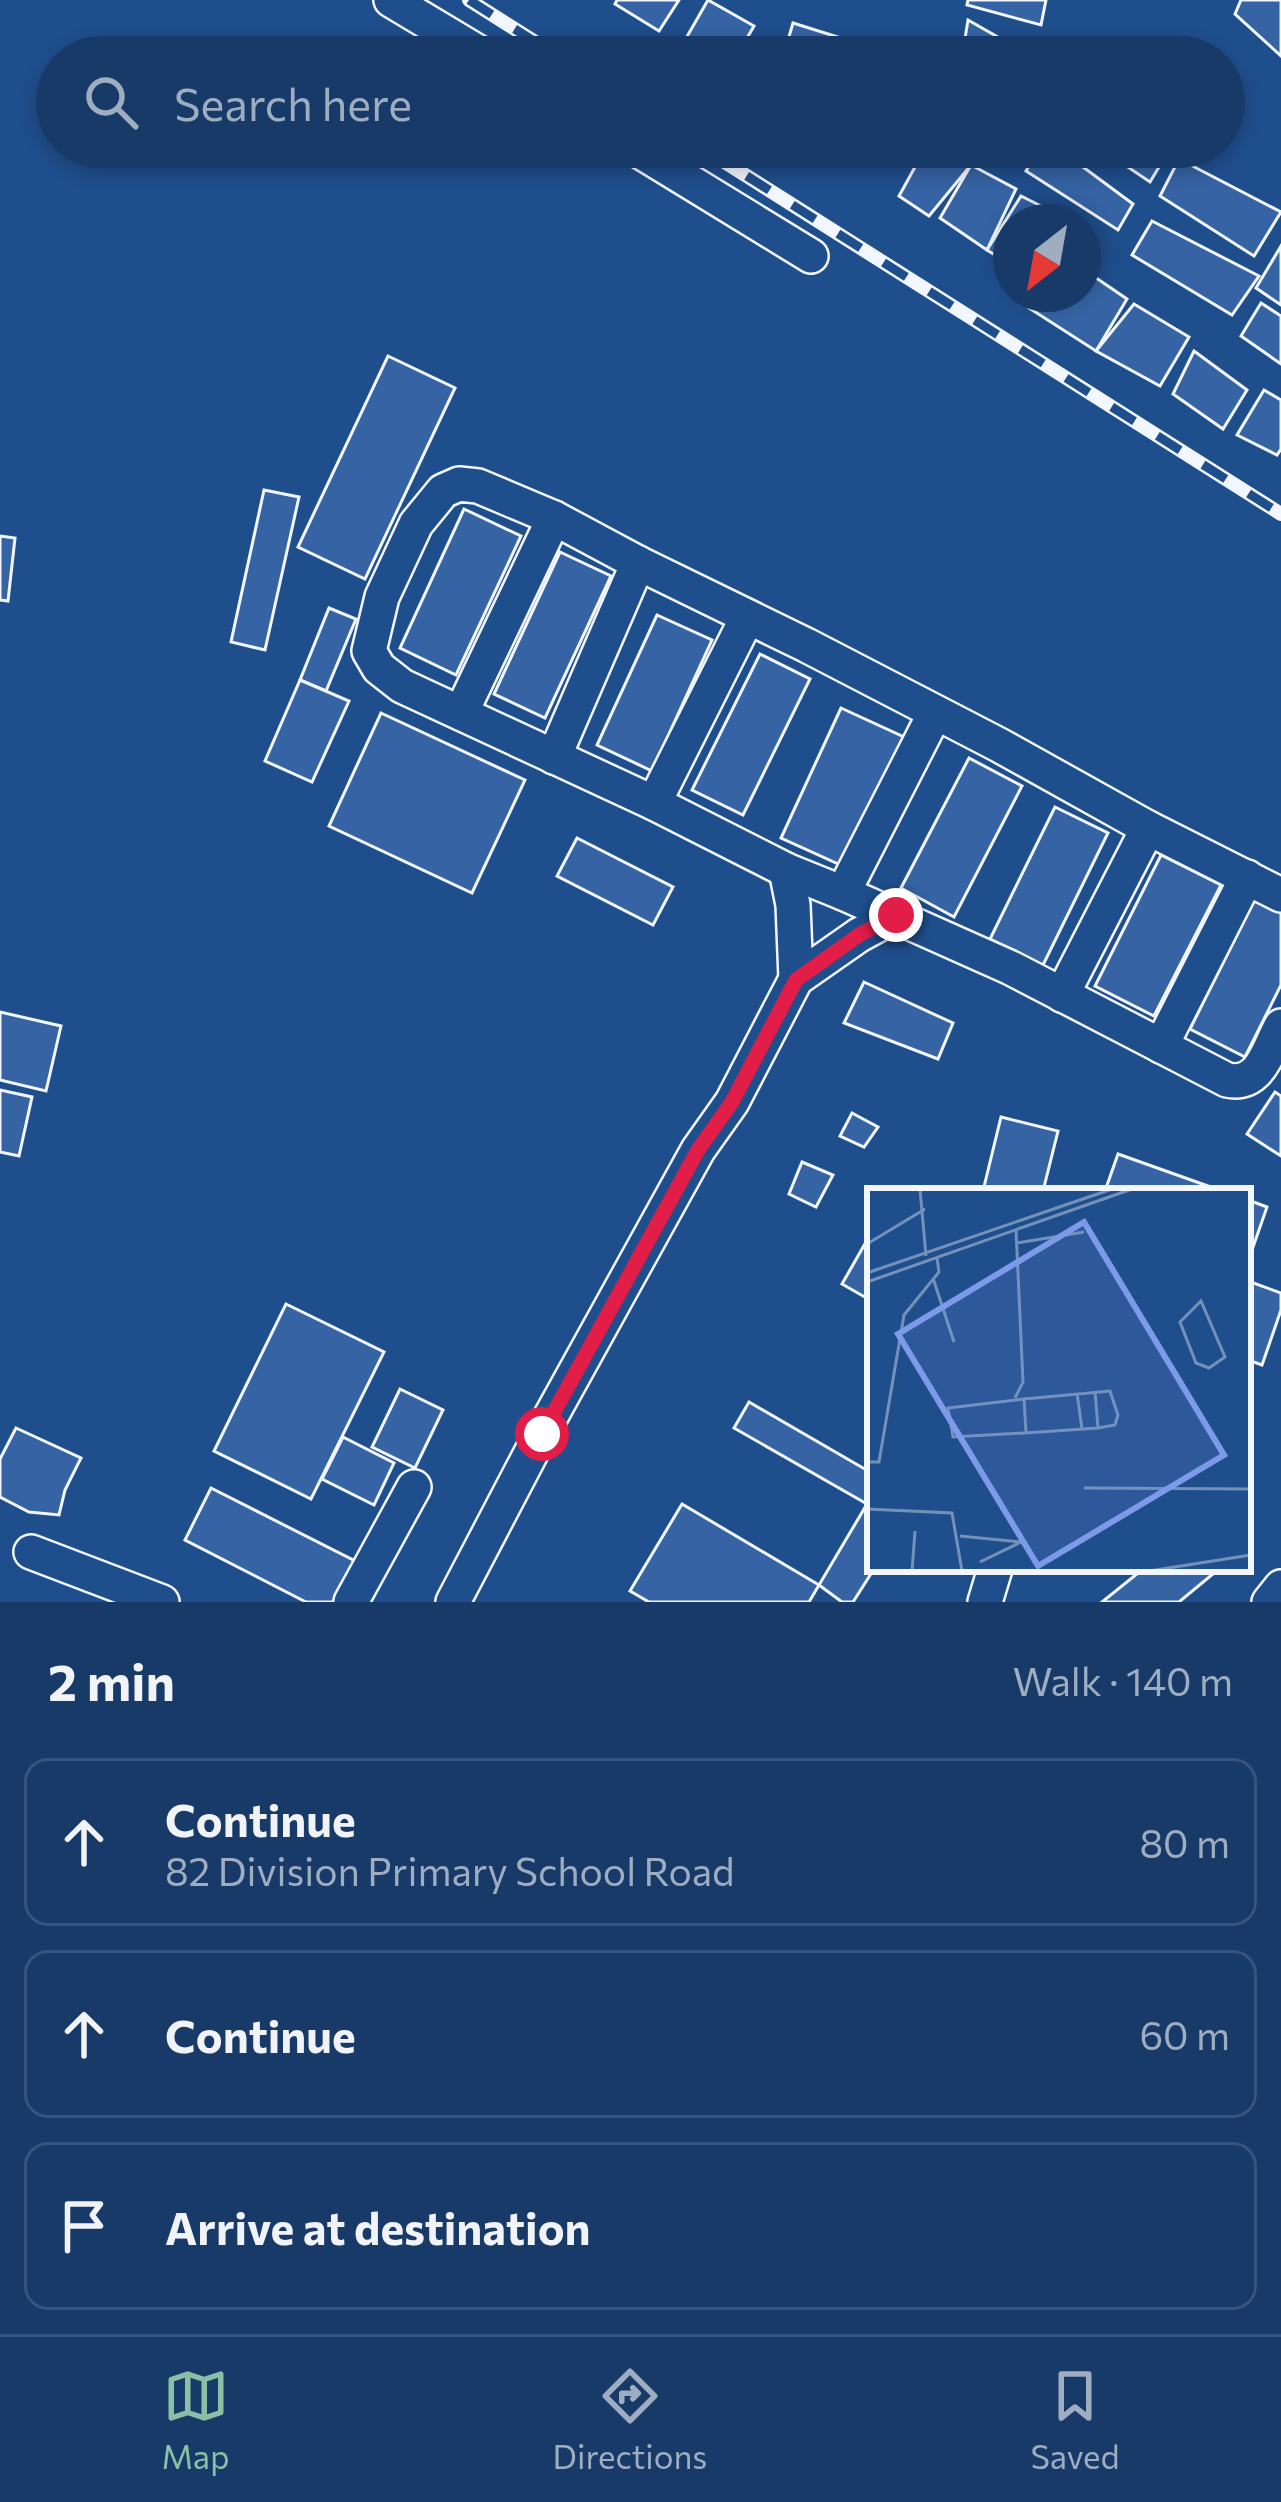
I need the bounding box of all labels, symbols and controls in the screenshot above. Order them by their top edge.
search box [36,36,1245,168]
icon: search [78,69,144,135]
text: Search here [174,75,412,130]
north arrow [993,204,1101,312]
route end [869,888,923,942]
inset map [867,1188,1251,1572]
route start [515,1407,569,1461]
text: 2 min [48,1649,175,1712]
text: Walk · 140 m [1013,1656,1233,1704]
text: Continue [165,1791,356,1846]
icon: ahead [51,1809,117,1875]
text: 80 m [1139,1818,1230,1866]
text: 82 Division Primary School Road [165,1846,735,1894]
icon: ahead [51,2001,117,2067]
text: Continue [165,2007,356,2062]
text: 60 m [1139,2010,1230,2058]
icon: arrive [51,2193,117,2259]
text: Arrive at destination [165,2199,591,2254]
tab: Map [162,2363,230,2476]
tab: Directions [553,2363,707,2476]
tab: Saved [1030,2363,1119,2476]

